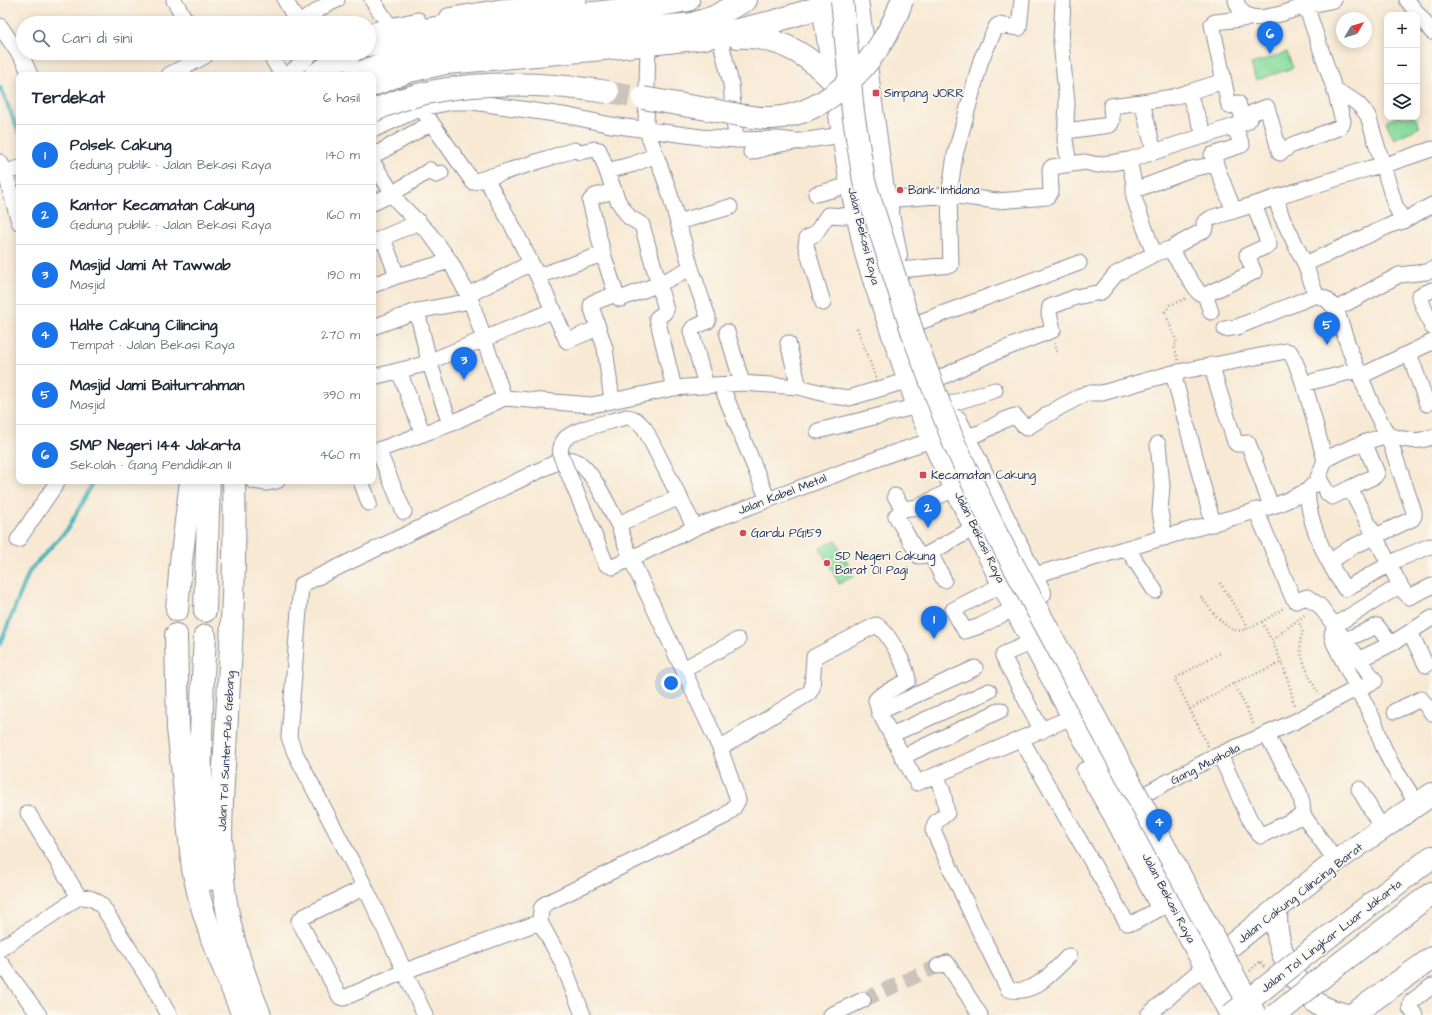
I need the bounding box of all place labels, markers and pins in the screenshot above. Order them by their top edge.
pin: 6 [1257,21,1283,54]
place label: Simpang JORR [884,85,964,103]
marker: Simpang JORR [871,88,881,98]
place label: Bank Intidana [908,182,980,199]
marker: Bank Intidana [895,185,905,195]
pin: 5 [1314,312,1340,345]
pin: 3 [451,347,477,380]
place label: Kecamatan Cakung [931,467,1036,485]
marker: Kecamatan Cakung [918,470,928,480]
pin: 2 [915,495,941,528]
place label: Gardu PG159 [751,525,822,542]
marker: Gardu PG159 [738,528,748,538]
place label: SD Negeri Cakung Barat 01 Pagi [835,548,936,580]
marker: SD Negeri Cakung Barat 01 Pagi [822,558,832,568]
pin: 1 [921,606,947,639]
pin: 4 [1146,809,1172,842]

